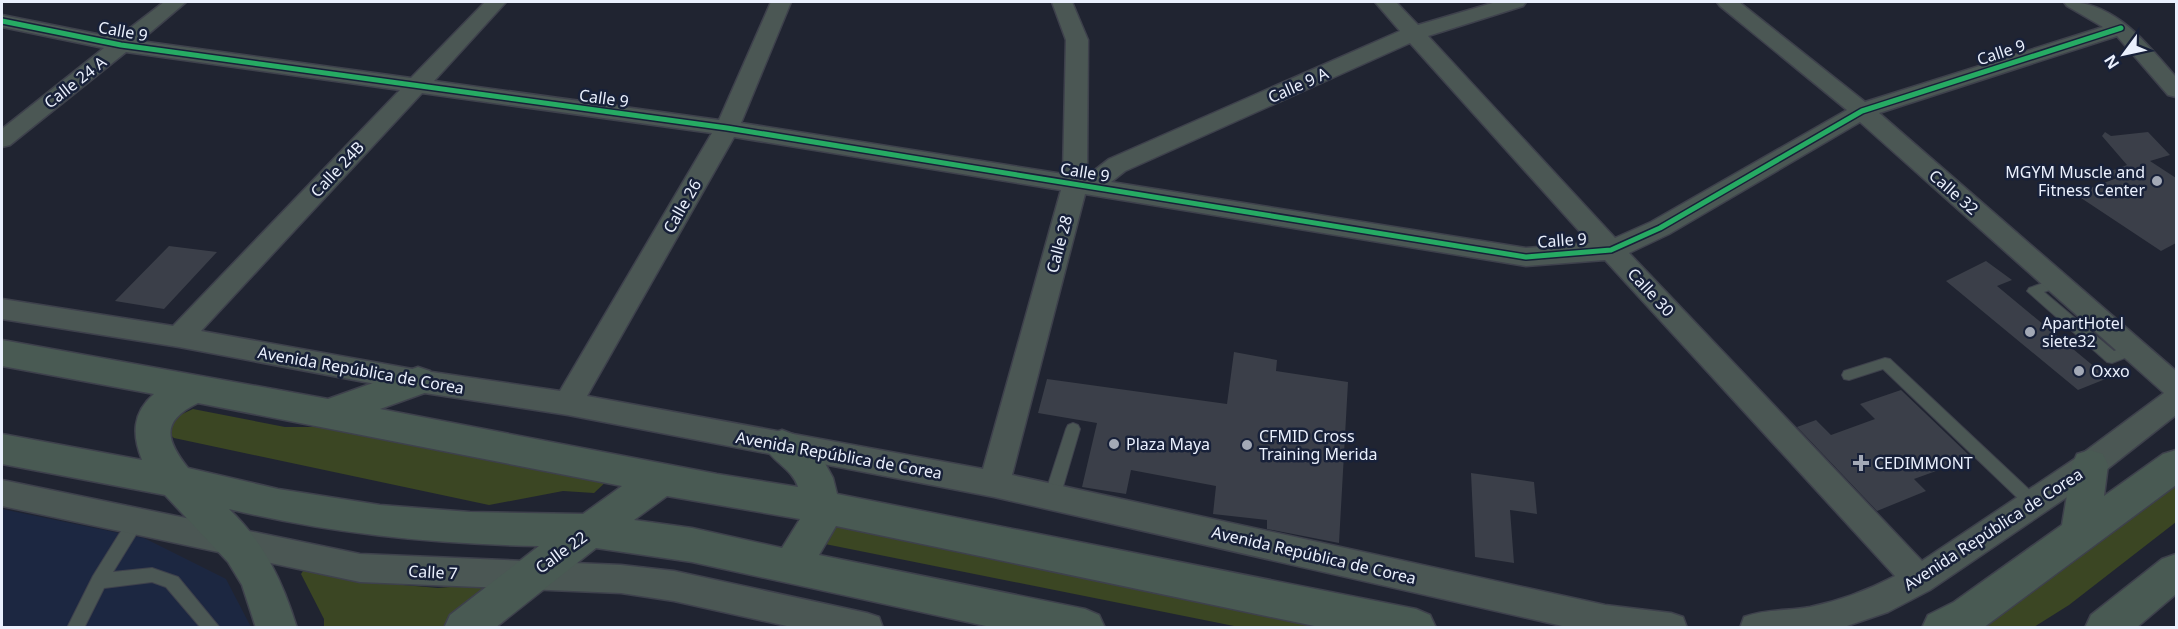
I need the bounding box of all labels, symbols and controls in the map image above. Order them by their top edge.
street label: Calle 9 [97,16,149,46]
north arrow [2094,24,2154,84]
street label: Calle 9 [1974,34,2028,70]
street label: Calle 24 A [39,50,111,113]
text: N [2099,51,2124,74]
street label: Calle 9 A [1264,62,1332,108]
street label: Calle 9 [578,84,630,112]
street label: Calle 24B [305,136,369,202]
street label: Calle 9 [1059,157,1111,187]
place label: MGYM Muscle and Fitness Center [2005,161,2145,201]
street label: Calle 32 [1925,164,1983,220]
marker: MGYM Muscle and Fitness Center [2150,174,2164,188]
street label: Calle 26 [658,175,706,237]
street label: Calle 28 [1041,213,1077,275]
street label: Calle 9 [1536,227,1588,253]
street label: Calle 30 [1623,263,1679,321]
place label: ApartHotel siete32 [2042,312,2124,352]
marker: ApartHotel siete32 [2023,325,2037,339]
street label: Avenida República de Corea [256,341,466,399]
place label: Oxxo [2091,360,2130,382]
marker: Oxxo [2072,364,2086,378]
place label: CFMID Cross Training Merida [1259,425,1377,465]
street label: Avenida República de Corea [734,426,944,484]
place label: Plaza Maya [1126,433,1210,455]
marker: Plaza Maya [1107,437,1121,451]
marker: CFMID Cross Training Merida [1240,438,1254,452]
place label: CEDIMMONT [1874,452,1973,474]
marker: CEDIMMONT [1852,454,1870,472]
street label: Avenida República de Corea [1899,463,2087,595]
street label: Avenida República de Corea [1210,521,1418,589]
street label: Calle 22 [531,526,591,578]
street label: Calle 7 [408,560,458,584]

